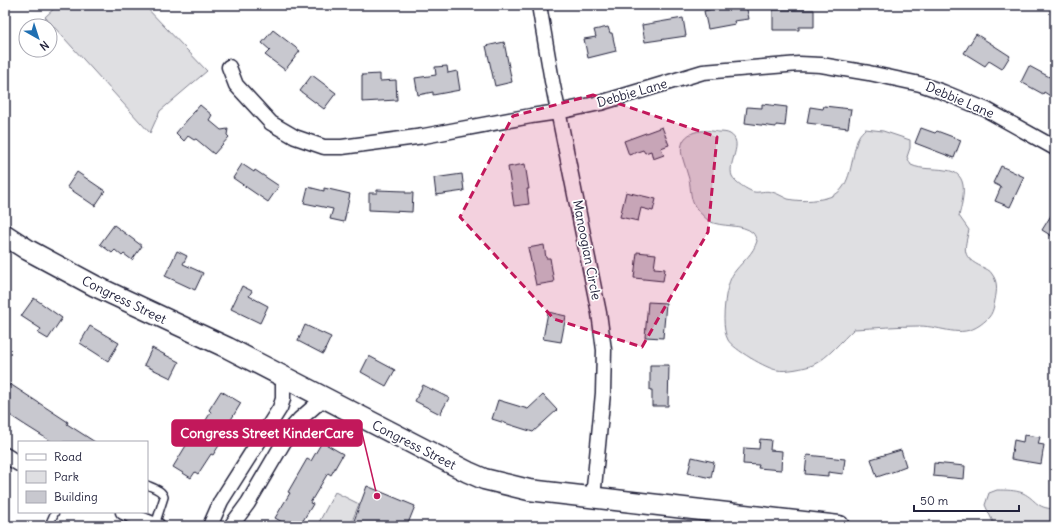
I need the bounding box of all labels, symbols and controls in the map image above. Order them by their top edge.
north arrow [18,18,58,58]
text: N [37,38,52,54]
street label: Debbie Lane [595,75,669,111]
street label: Debbie Lane [923,78,997,122]
street label: Manoogian Circle [569,199,605,301]
street label: Congress Street [79,272,170,328]
street label: Congress Street [369,417,459,474]
callout: Congress Street KinderCare [172,420,362,446]
text: Congress Street KinderCare [180,424,354,442]
legend [18,441,148,513]
text: Road [54,449,82,464]
text: Park [54,469,79,484]
scale bar [914,487,1019,513]
text: Building [54,489,98,504]
text: 50 m [920,493,949,508]

